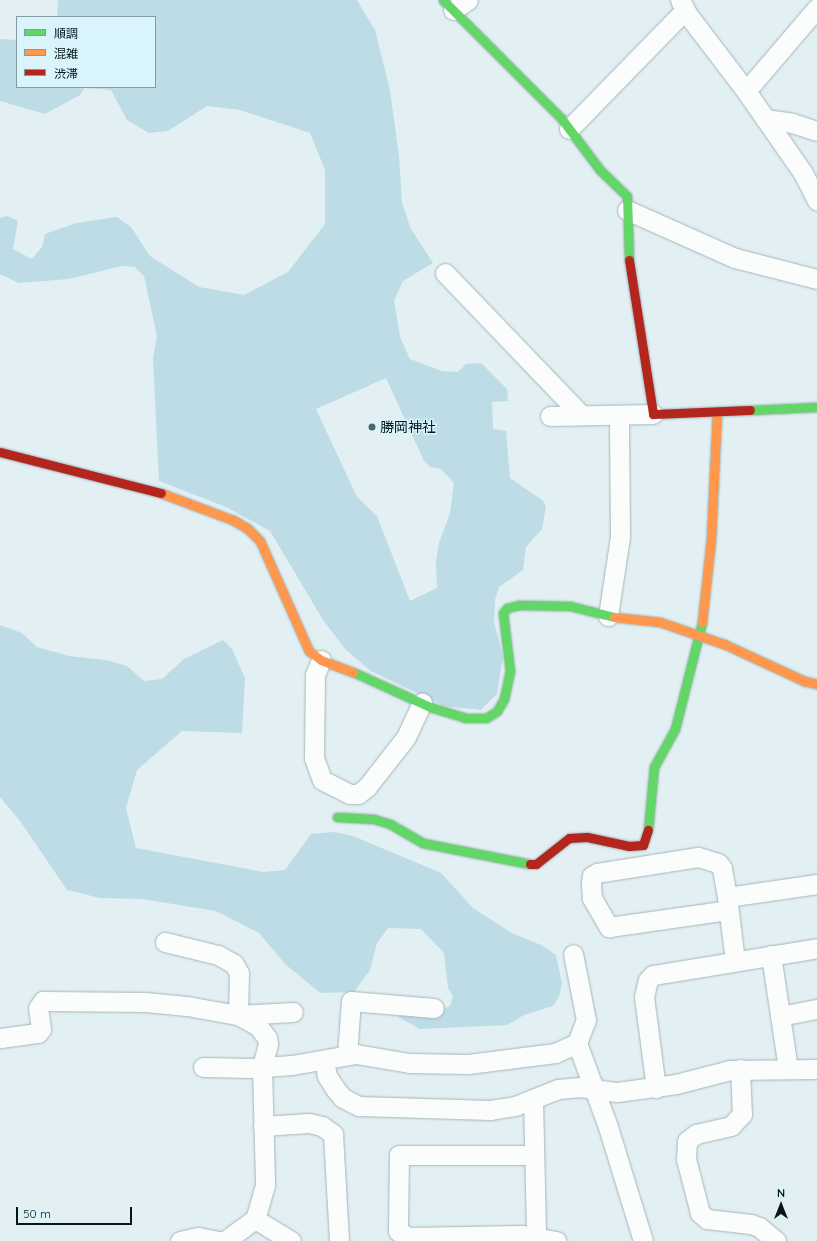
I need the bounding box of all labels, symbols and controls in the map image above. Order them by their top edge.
legend [16,16,156,88]
text: 順調 [54,26,78,41]
text: 混雑 [54,46,78,61]
text: 渋滞 [54,66,78,81]
place label: 勝岡神社 [380,419,436,435]
marker: 勝岡神社 [367,422,377,432]
north arrow [761,1185,801,1225]
text: N [777,1186,785,1200]
scale bar [18,1199,134,1225]
text: 50 m [23,1206,51,1221]

